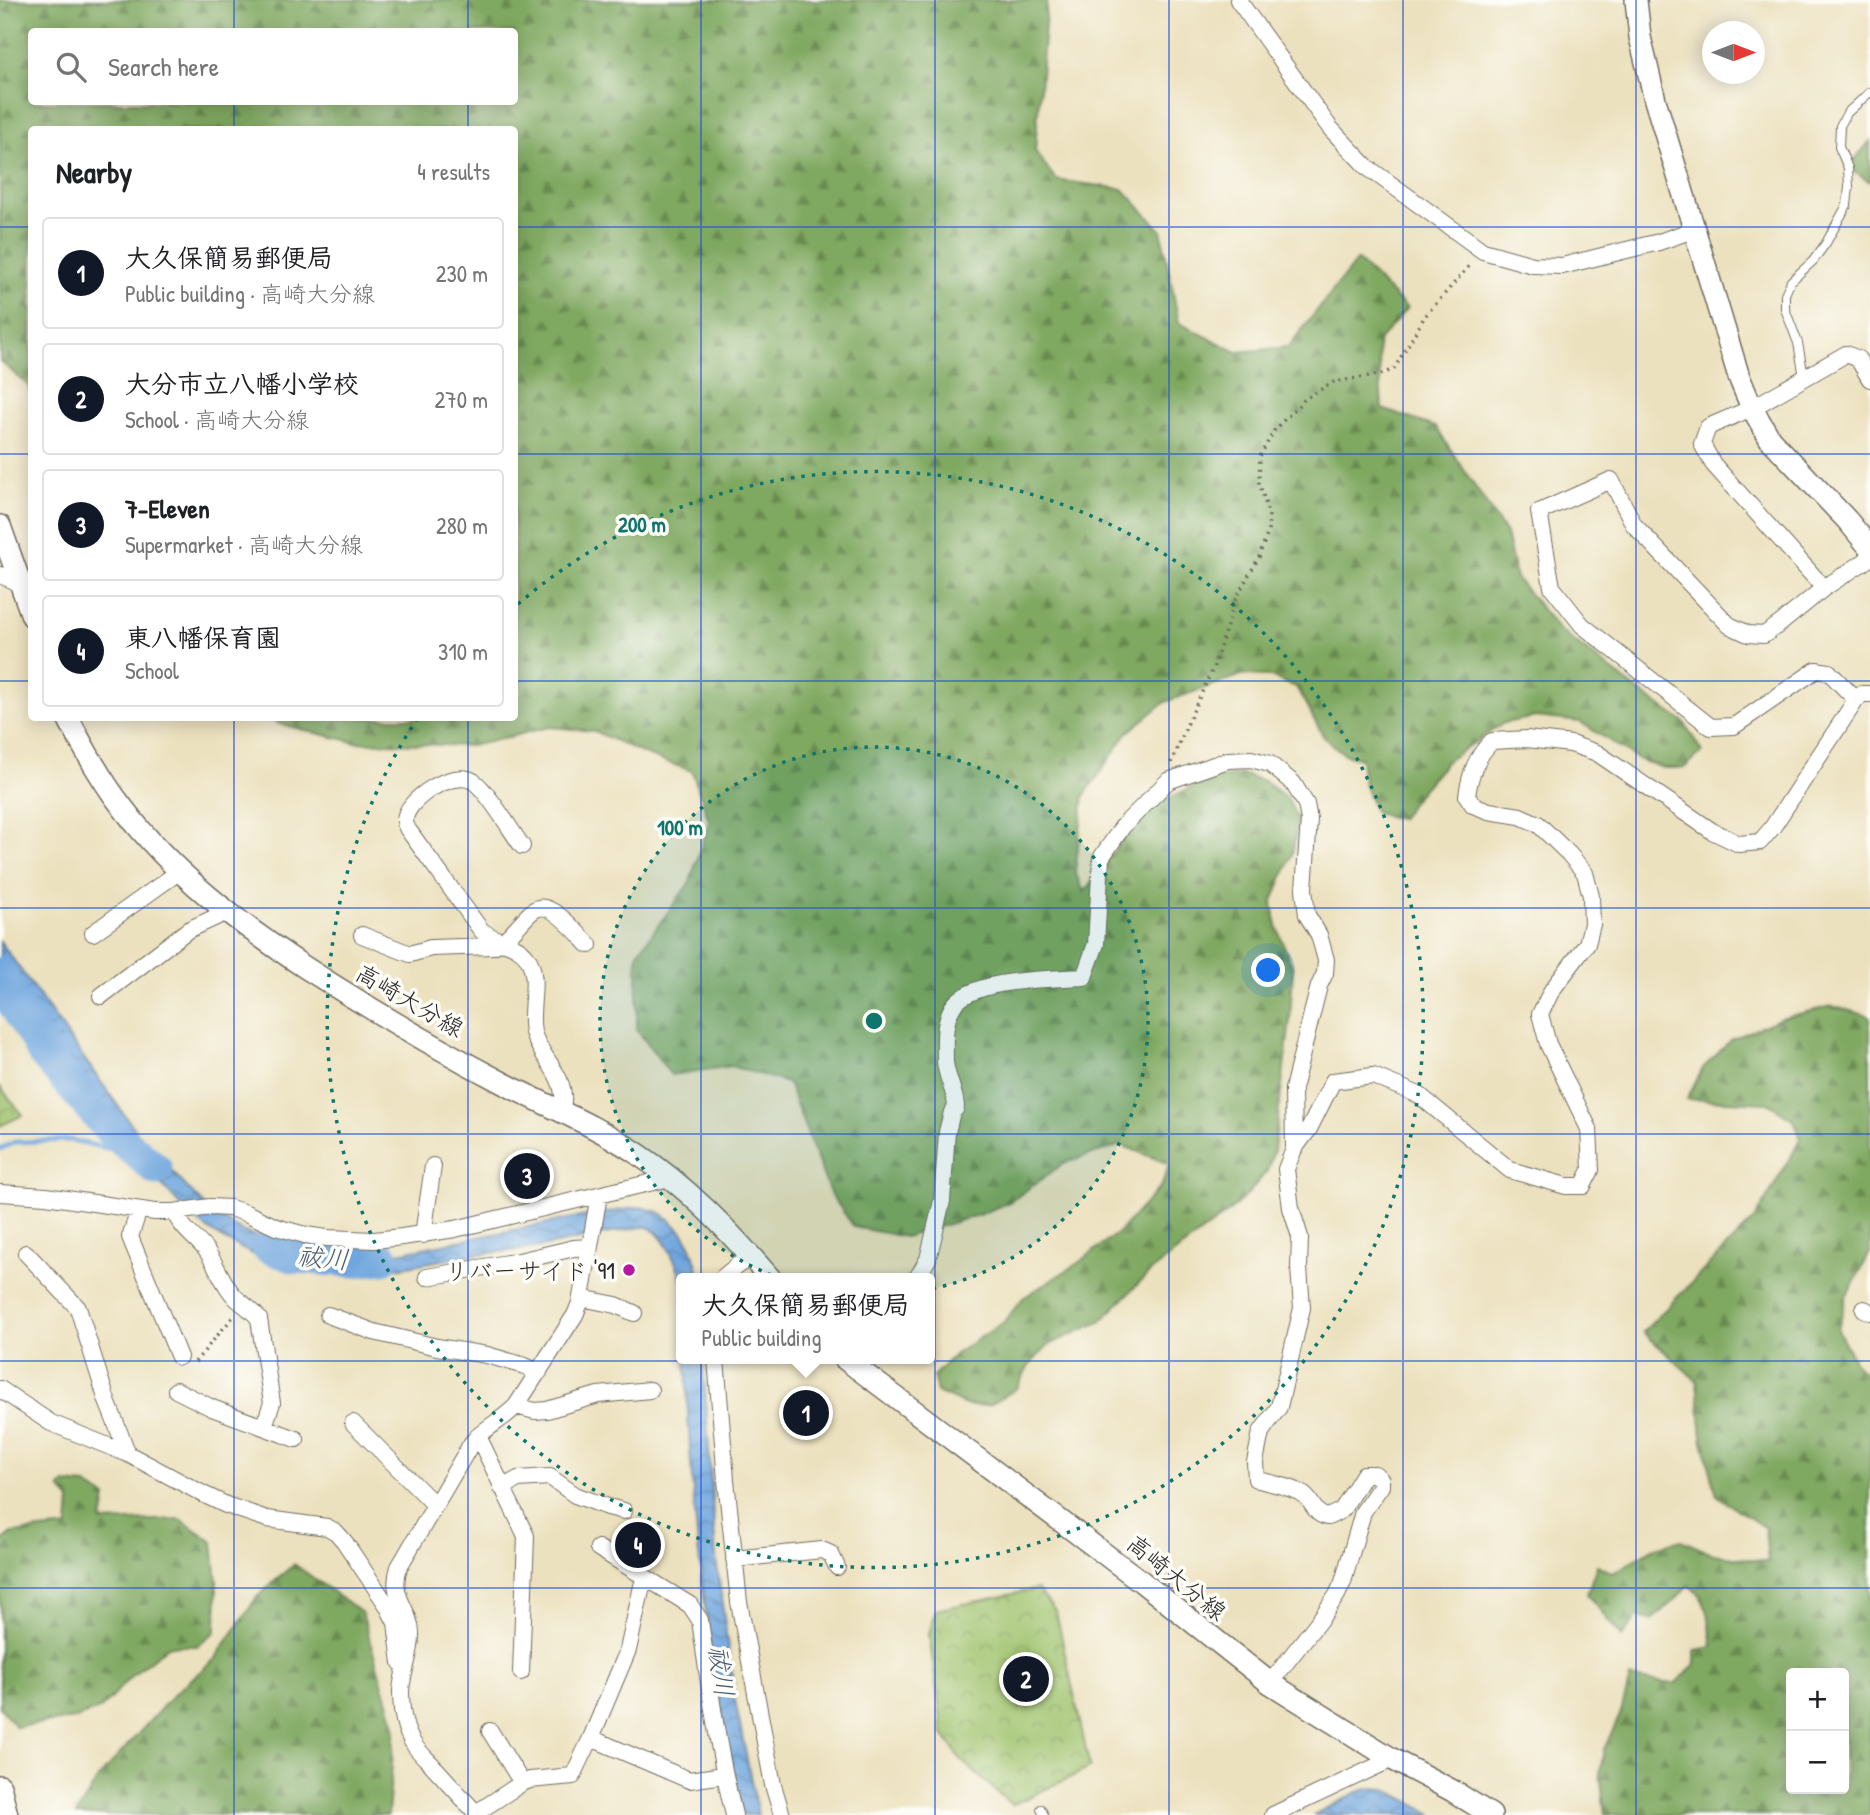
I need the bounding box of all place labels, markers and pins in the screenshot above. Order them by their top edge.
centre of rings [862,1009,886,1033]
pin: 3 [504,1150,550,1202]
place label: リバーサイド '91 [445,1254,615,1286]
marker: リバーサイド '91 [621,1262,637,1278]
pin: 1 [783,1387,829,1439]
pin: 4 [615,1519,661,1571]
pin: 2 [1003,1653,1049,1705]

